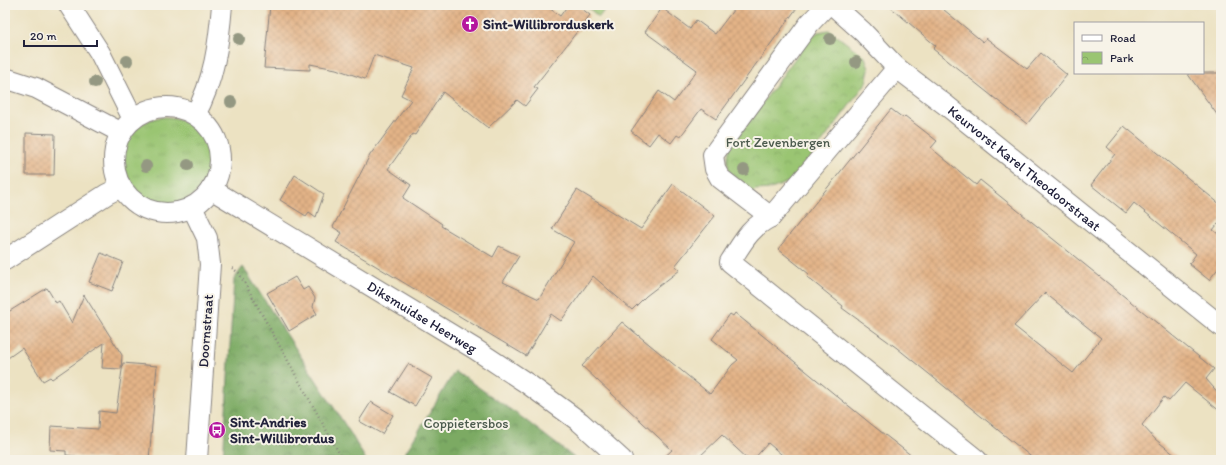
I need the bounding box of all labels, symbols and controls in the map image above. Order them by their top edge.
church icon: Sint-Willibrorduskerk [460,14,480,34]
place label: Sint-Willibrorduskerk [483,16,615,33]
scale bar [24,22,97,48]
legend [1074,22,1204,74]
text: 20 m [30,29,57,43]
text: Road [1110,31,1136,45]
text: Park [1110,51,1134,65]
street label: Keurvorst Karel Theodoorstraat [945,102,1104,235]
park label: Fort Zevenbergen [726,134,831,151]
street label: Diksmuidse Heerweg [364,277,481,357]
street label: Doornstraat [195,294,217,368]
place label: Sint-Andries Sint-Willibrordus [230,414,334,447]
park label: Coppietersbos [423,415,509,432]
bus stop icon: Sint-Andries Sint-Willibrordus [207,420,227,440]

